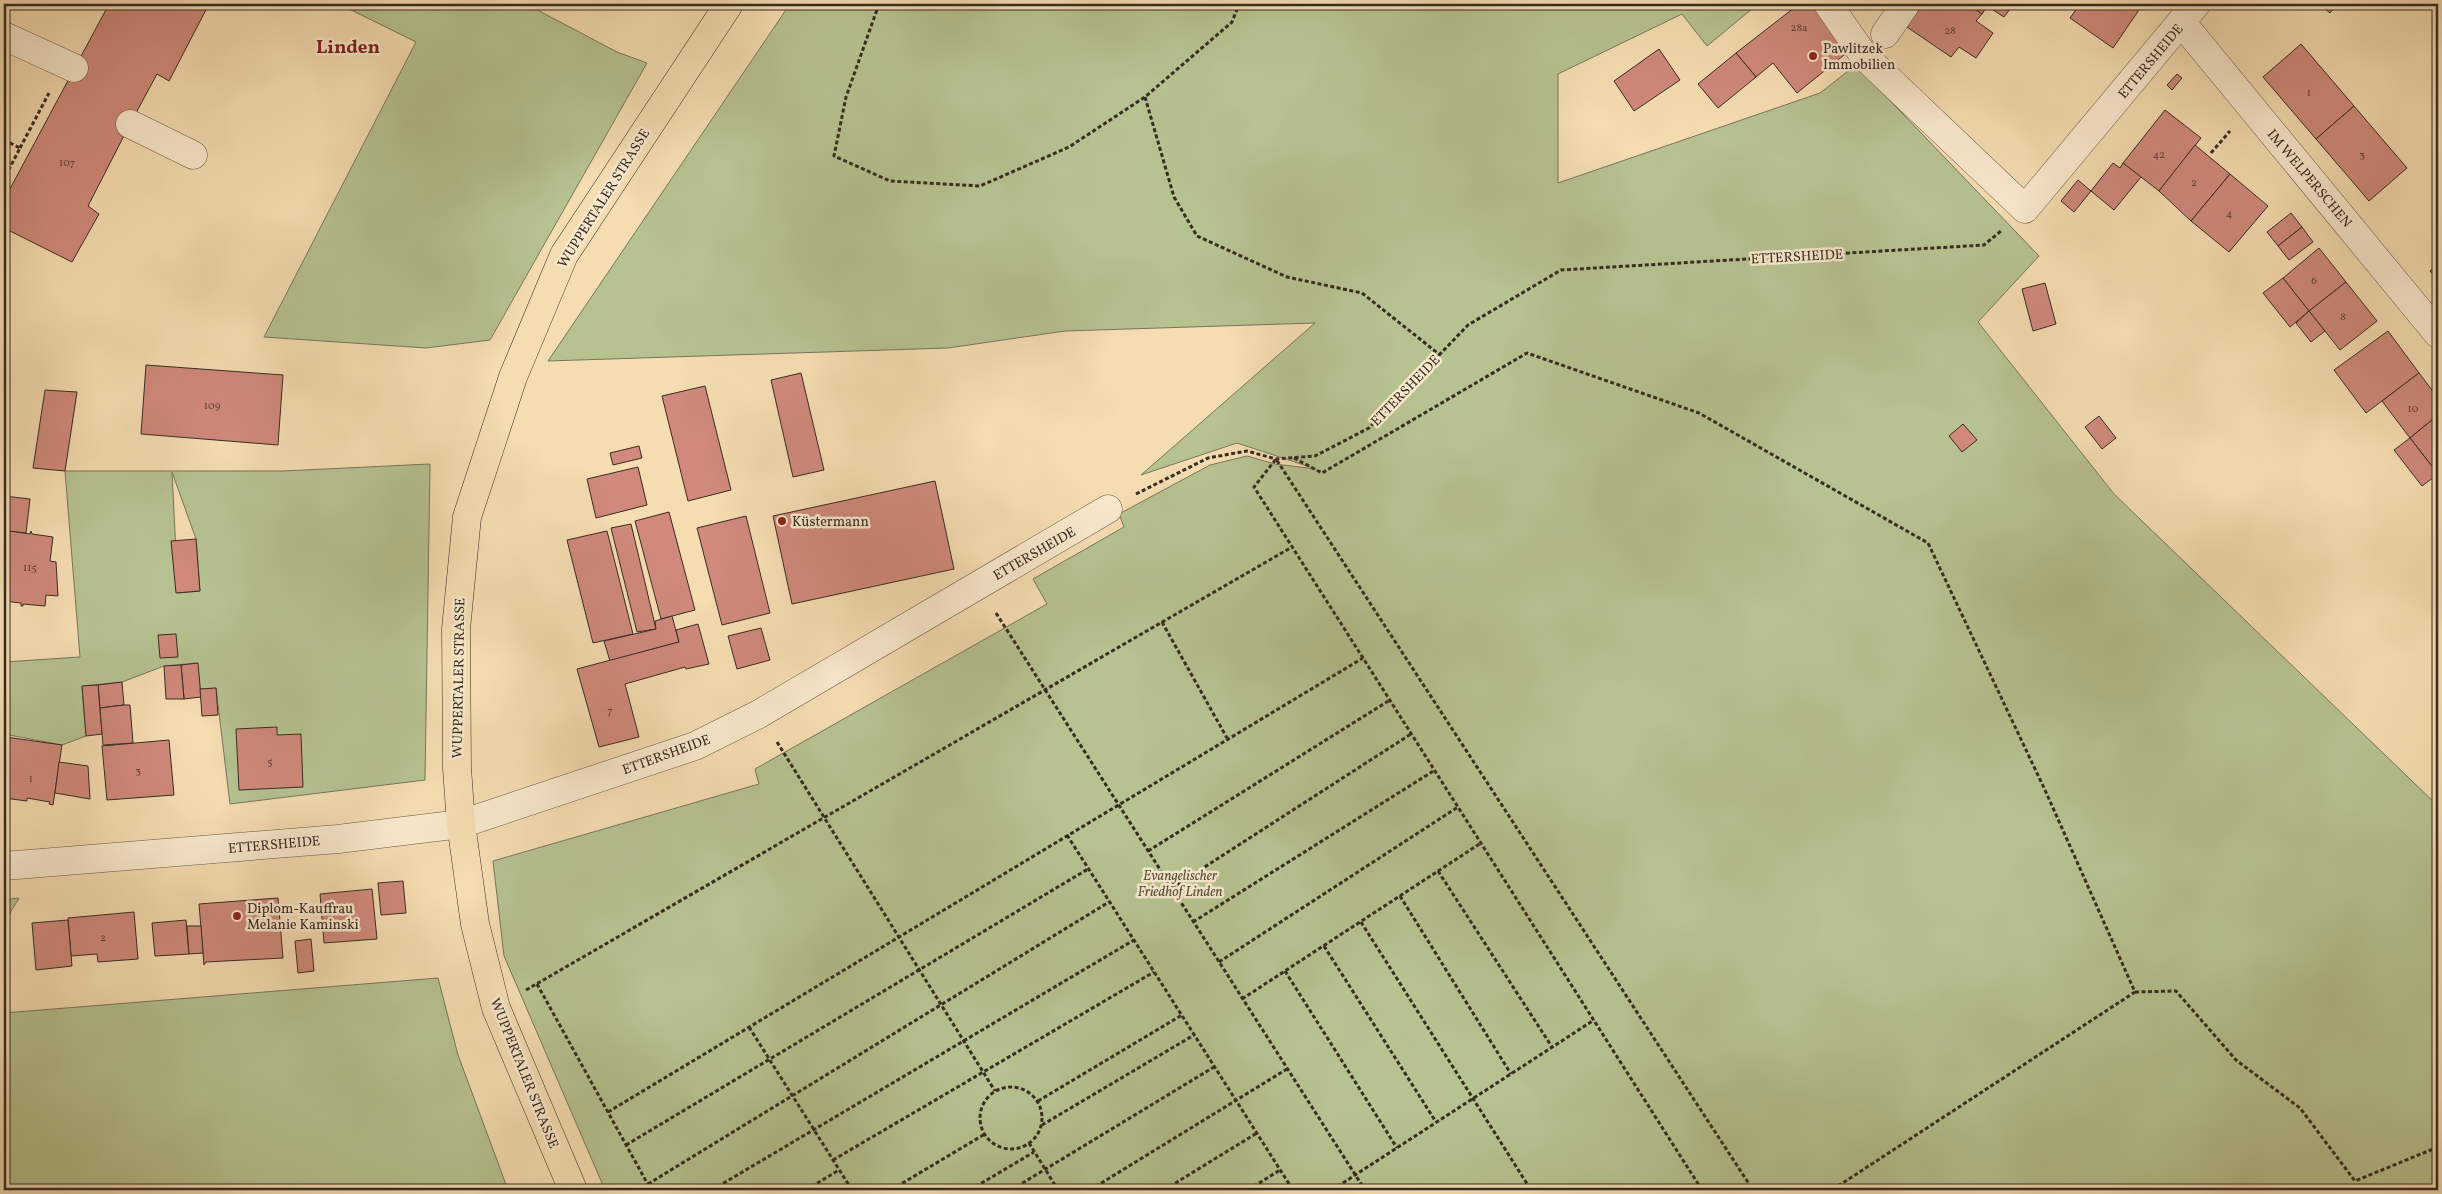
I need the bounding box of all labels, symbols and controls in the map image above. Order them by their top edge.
street label: ETTERSHEIDE [2114,20,2188,103]
house number: 28a [1791,21,1808,36]
house number: 28 [1944,24,1956,39]
district label: Linden [316,35,380,61]
place label: Pawlitzek Immobilien [1823,40,1895,75]
marker: Pawlitzek Immobilien [1807,50,1819,62]
house number: 1 [2307,86,2311,101]
street label: WUPPERTALER STRASSE [554,126,655,272]
street label: IM WELPERSCHEN [2262,126,2356,232]
house number: 42 [2153,148,2165,163]
house number: 3 [2359,148,2365,163]
house number: 107 [59,156,75,171]
house number: 2 [2191,176,2197,191]
house number: 4 [2226,207,2233,222]
street label: ETTERSHEIDE [1750,246,1844,269]
house number: 6 [2311,274,2317,289]
house number: 8 [2340,310,2346,325]
street label: ETTERSHEIDE [1367,351,1445,431]
house number: 109 [204,399,221,414]
house number: 10 [2408,402,2419,417]
place label: Küstermann [792,513,869,532]
marker: Küstermann [776,515,788,527]
street label: ETTERSHEIDE [990,523,1080,586]
house number: 115 [23,561,37,576]
street label: WUPPERTALER STRASSE [449,597,470,759]
house number: 7 [607,704,613,719]
street label: ETTERSHEIDE [620,731,713,780]
house number: 5 [267,755,273,770]
house number: 3 [135,764,141,779]
house number: 1 [29,772,33,787]
street label: ETTERSHEIDE [227,832,321,859]
park label: Evangelischer Friedhof Linden [1137,867,1223,902]
place label: Diplom-Kauffrau Melanie Kaminski [247,900,359,935]
marker: Diplom-Kauffrau Melanie Kaminski [231,910,243,922]
house number: 2 [100,931,106,946]
street label: WUPPERTALER STRASSE [485,995,563,1152]

